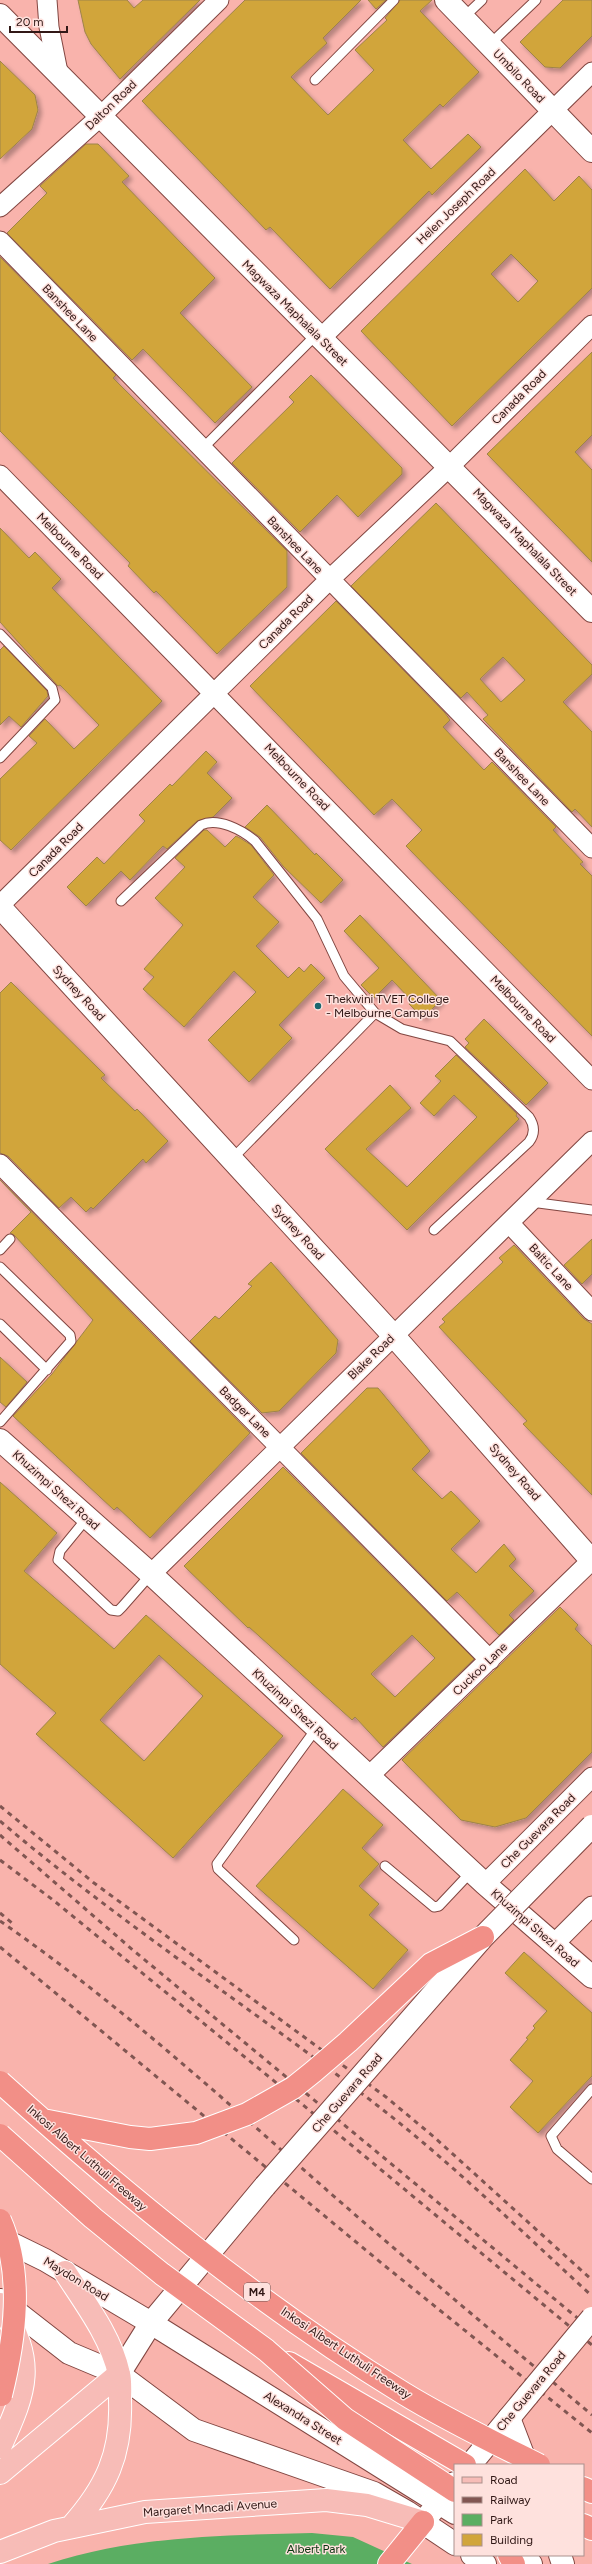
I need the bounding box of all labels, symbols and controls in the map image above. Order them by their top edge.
scale bar [10,8,67,34]
text: 20 m [16,15,44,29]
street label: Umbilo Road [490,46,548,106]
street label: Dalton Road [82,77,140,133]
street label: Helen Joseph Road [414,165,498,247]
street label: Magwaza Maphalala Street [239,257,351,369]
street label: Banshee Lane [39,281,101,345]
street label: Canada Road [489,367,549,427]
street label: Magwaza Maphalala Street [470,485,580,599]
street label: Melbourne Road [34,510,106,582]
street label: Banshee Lane [264,513,326,577]
street label: Canada Road [256,592,316,652]
street label: Melbourne Road [261,741,333,813]
street label: Banshee Lane [491,745,553,809]
street label: Canada Road [26,820,86,880]
street label: Sydney Road [50,962,108,1024]
street label: Melbourne Road [487,973,559,1045]
place label: Thekwini TVET College - Melbourne Campus [326,992,449,1020]
marker: Thekwini TVET College - Melbourne Campus [313,1001,323,1011]
street label: Sydney Road [269,1201,327,1263]
street label: Baltic Lane [526,1241,576,1293]
street label: Blake Road [345,1331,397,1383]
street label: Badger Lane [216,1383,274,1441]
street label: Sydney Road [487,1441,543,1503]
street label: Khuzimpi Shezi Road [10,1447,102,1533]
street label: Cuckoo Lane [450,1639,510,1698]
street label: Khuzimpi Shezi Road [249,1666,341,1752]
street label: Che Guevara Road [498,1791,578,1871]
street label: Khuzimpi Shezi Road [488,1886,582,1970]
street label: Che Guevara Road [309,2051,385,2135]
street label: Inkosi Albert Luthuli Freeway [24,2102,150,2214]
street label: Maydon Road [41,2254,111,2304]
road number: M4 [244,2283,270,2301]
street label: Inkosi Albert Luthuli Freeway [278,2304,414,2402]
street label: Che Guevara Road [493,2348,569,2434]
street label: Alexandra Street [261,2388,345,2448]
legend [454,2464,584,2556]
text: Road [490,2473,518,2487]
text: Railway [490,2493,531,2507]
street label: Margaret Mncadi Avenue [142,2496,278,2520]
text: Park [490,2513,513,2527]
text: Building [490,2533,533,2547]
park label: Albert Park [287,2542,346,2556]

